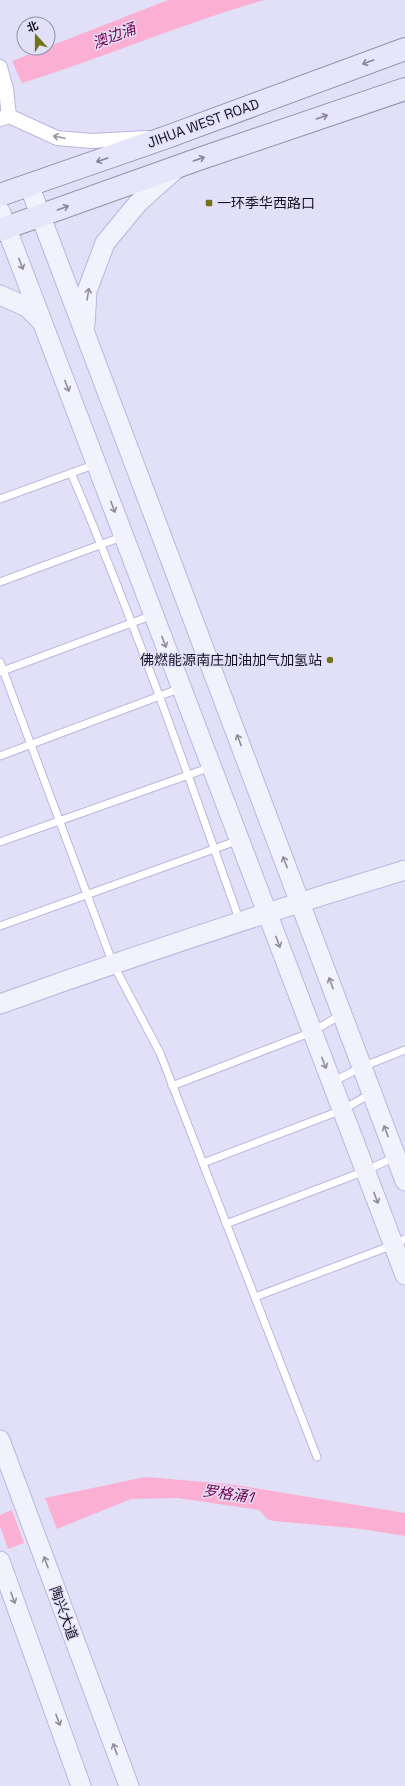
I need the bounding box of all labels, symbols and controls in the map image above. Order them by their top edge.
north arrow [16,16,56,56]
text: 北 [25,18,40,35]
water label: 澳边涌 [89,18,140,52]
one-way arrow [363,59,375,67]
street label: JIHUA WEST ROAD [144,94,262,152]
one-way arrow [315,113,327,121]
one-way arrow [52,133,65,141]
one-way arrow [192,155,204,163]
one-way arrow [96,156,108,164]
place label: 一环季华西路口 [217,194,315,212]
marker: 一环季华西路口 [204,198,214,208]
one-way arrow [57,204,69,212]
one-way arrow [17,258,25,270]
one-way arrow [84,287,92,300]
one-way arrow [63,379,71,391]
one-way arrow [109,501,117,513]
one-way arrow [160,635,168,647]
place label: 佛燃能源南庄加油加气加氢站 [140,651,322,669]
marker: 佛燃能源南庄加油加气加氢站 [325,655,335,665]
one-way arrow [234,734,242,746]
one-way arrow [280,856,288,868]
one-way arrow [274,936,282,948]
one-way arrow [326,978,334,990]
one-way arrow [321,1057,329,1069]
one-way arrow [382,1125,390,1137]
one-way arrow [372,1191,380,1203]
water label: 罗格涌1 [201,1481,256,1507]
one-way arrow [41,1556,49,1568]
street label: 陶兴大道 [46,1584,82,1642]
one-way arrow [10,1591,18,1603]
one-way arrow [54,1714,62,1726]
one-way arrow [111,1744,119,1756]

